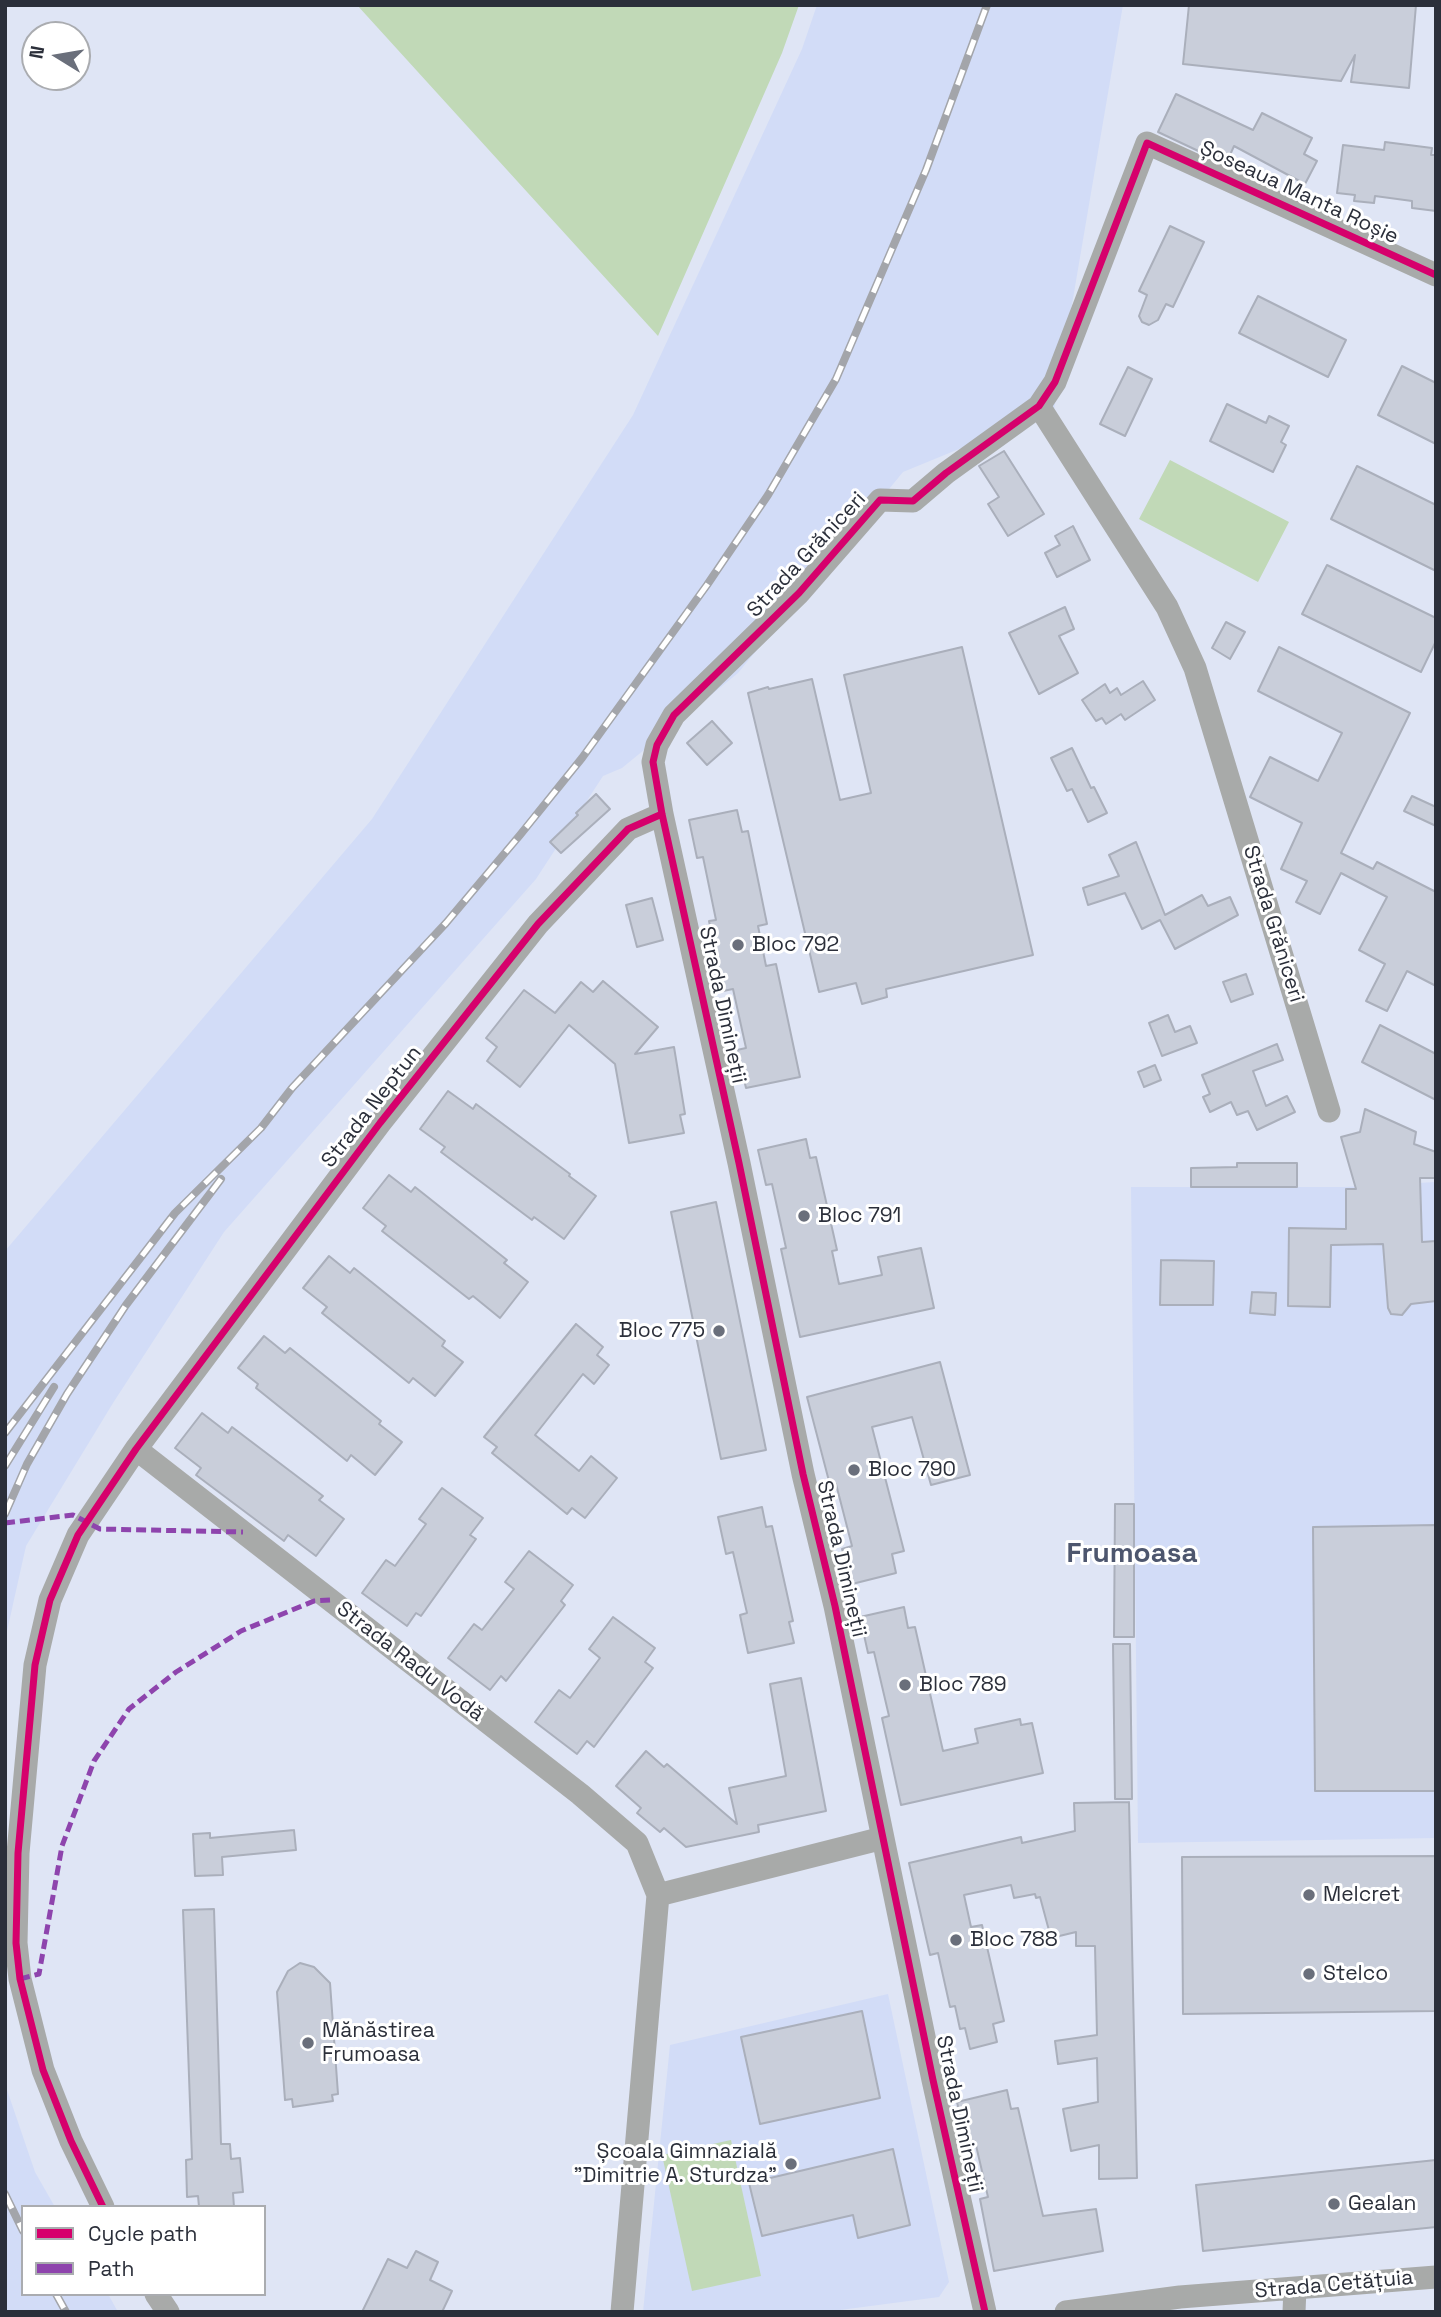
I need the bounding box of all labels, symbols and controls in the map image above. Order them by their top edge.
north arrow [21,21,91,91]
text: N [23,44,50,61]
street label: Șoseaua Manta Roșie [1196,136,1402,250]
street label: Strada Grăniceri [742,487,872,623]
street label: Strada Grăniceri [1237,843,1309,1005]
street label: Strada Dimineții [693,924,751,1086]
place label: Bloc 792 [752,932,839,958]
marker: Bloc 792 [730,937,746,953]
street label: Strada Neptun [317,1041,427,1173]
place label: Bloc 791 [818,1203,901,1229]
marker: Bloc 791 [796,1208,812,1224]
place label: Bloc 775 [619,1318,705,1344]
marker: Bloc 775 [711,1323,727,1339]
place label: Bloc 790 [868,1457,956,1483]
marker: Bloc 790 [846,1462,862,1478]
street label: Strada Dimineții [811,1478,871,1640]
district label: Frumoasa [1066,1537,1198,1571]
street label: Strada Radu Vodă [331,1597,489,1727]
place label: Bloc 789 [919,1672,1007,1698]
marker: Bloc 789 [897,1677,913,1693]
place label: Melcret [1323,1882,1401,1908]
marker: Melcret [1301,1887,1317,1903]
place label: Bloc 788 [970,1927,1058,1953]
marker: Bloc 788 [948,1932,964,1948]
place label: Stelco [1323,1961,1388,1987]
marker: Stelco [1301,1966,1317,1982]
place label: Mănăstirea Frumoasa [322,2018,435,2068]
street label: Strada Dimineții [930,2033,988,2195]
marker: Mănăstirea Frumoasa [300,2035,316,2051]
place label: Școala Gimnazială "Dimitrie A. Sturdza" [574,2139,777,2189]
marker: Școala Gimnazială "Dimitrie A. Sturdza" [783,2156,799,2172]
place label: Gealan [1348,2191,1416,2217]
marker: Gealan [1326,2196,1342,2212]
legend [21,2205,266,2296]
text: Cycle path [88,2220,197,2247]
text: Path [88,2255,134,2282]
street label: Strada Cetățuia [1254,2266,1414,2304]

